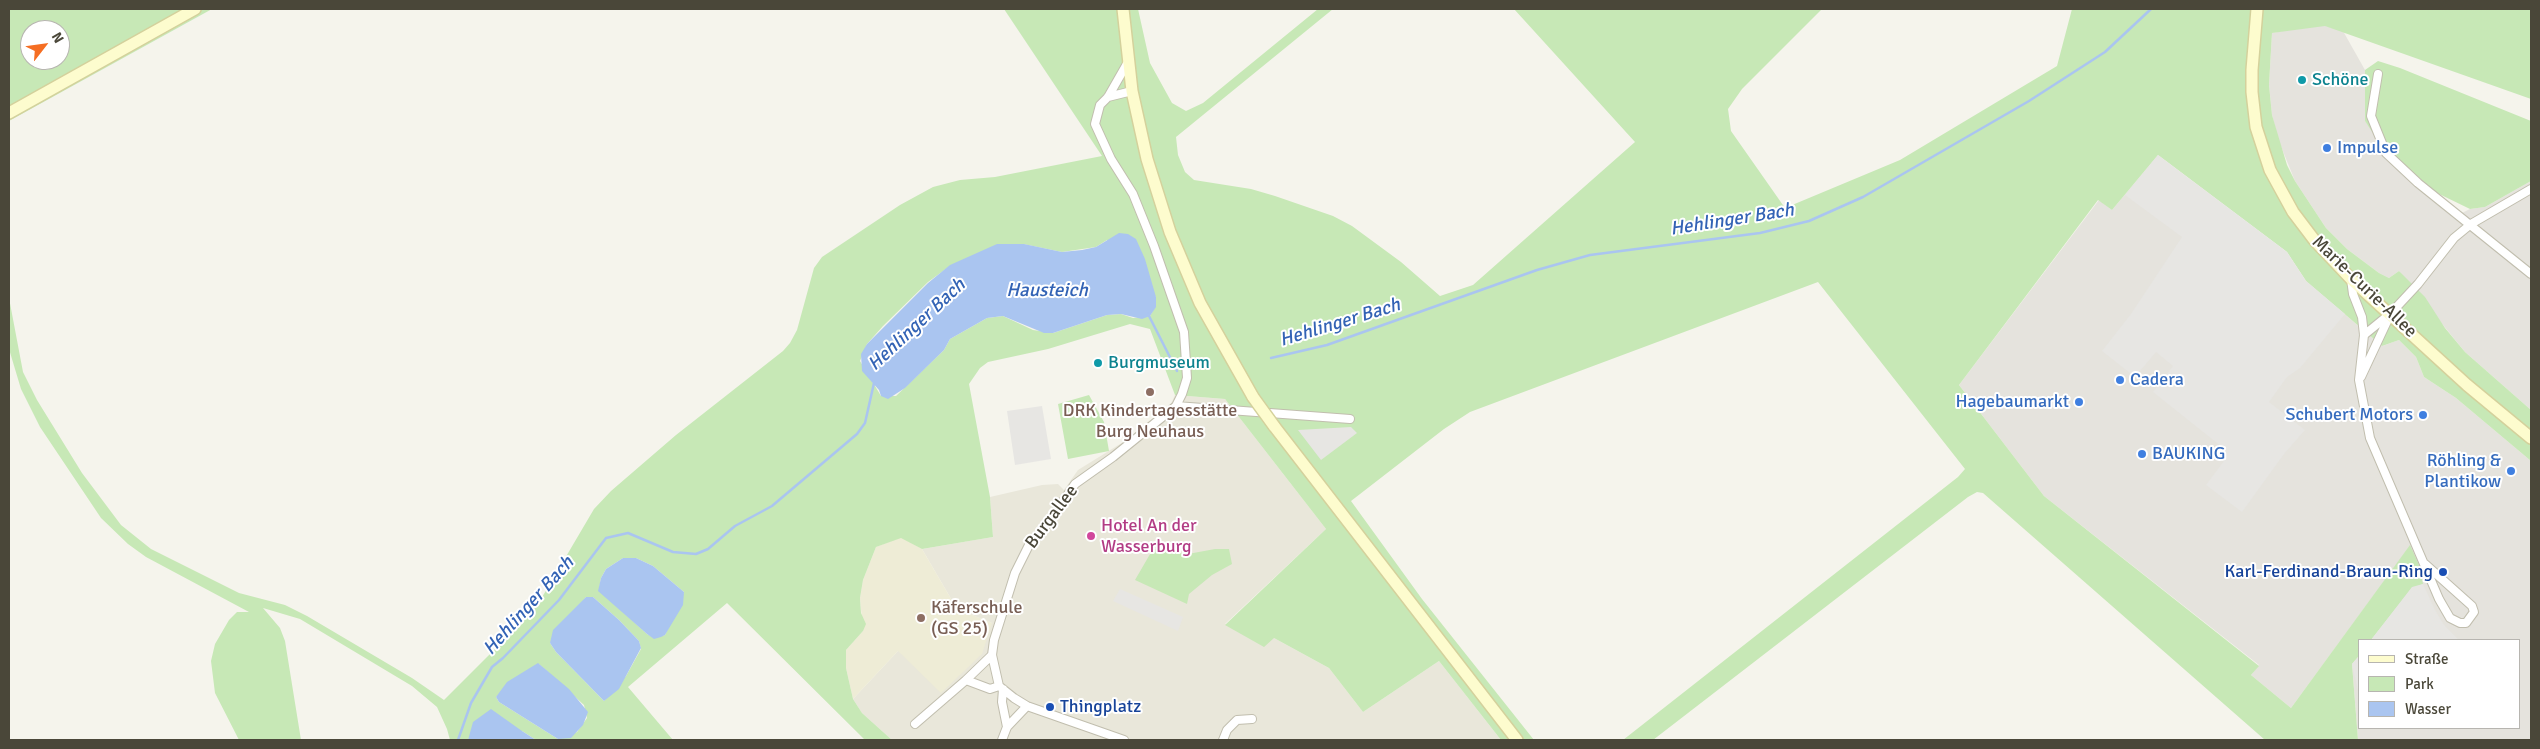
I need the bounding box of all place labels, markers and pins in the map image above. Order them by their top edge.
place label: Schöne [2312,69,2368,91]
marker: Schöne [2296,74,2308,86]
place label: Impulse [2337,137,2398,159]
marker: Impulse [2321,142,2333,154]
place label: Burgmuseum [1108,352,1210,374]
marker: Burgmuseum [1092,357,1104,369]
place label: Cadera [2130,369,2184,391]
marker: Cadera [2114,374,2126,386]
marker: DRK Kindertagesstätte Burg Neuhaus [1144,386,1156,398]
place label: Hagebaumarkt [1955,391,2069,413]
marker: Hagebaumarkt [2073,396,2085,408]
place label: DRK Kindertagesstätte Burg Neuhaus [1063,400,1237,442]
place label: Schubert Motors [2285,404,2413,426]
marker: Schubert Motors [2417,409,2429,421]
place label: BAUKING [2152,443,2225,465]
marker: BAUKING [2136,448,2148,460]
place label: Röhling & Plantikow [2424,450,2501,492]
marker: Röhling & Plantikow [2505,465,2517,477]
place label: Hotel An der Wasserburg [1101,515,1197,558]
marker: Hotel An der Wasserburg [1085,530,1097,542]
place label: Karl-Ferdinand-Braun-Ring [2225,561,2433,583]
marker: Karl-Ferdinand-Braun-Ring [2437,566,2449,578]
place label: Käferschule (GS 25) [931,597,1022,640]
marker: Käferschule (GS 25) [915,612,927,624]
place label: Thingplatz [1060,696,1141,718]
marker: Thingplatz [1044,701,1056,713]

